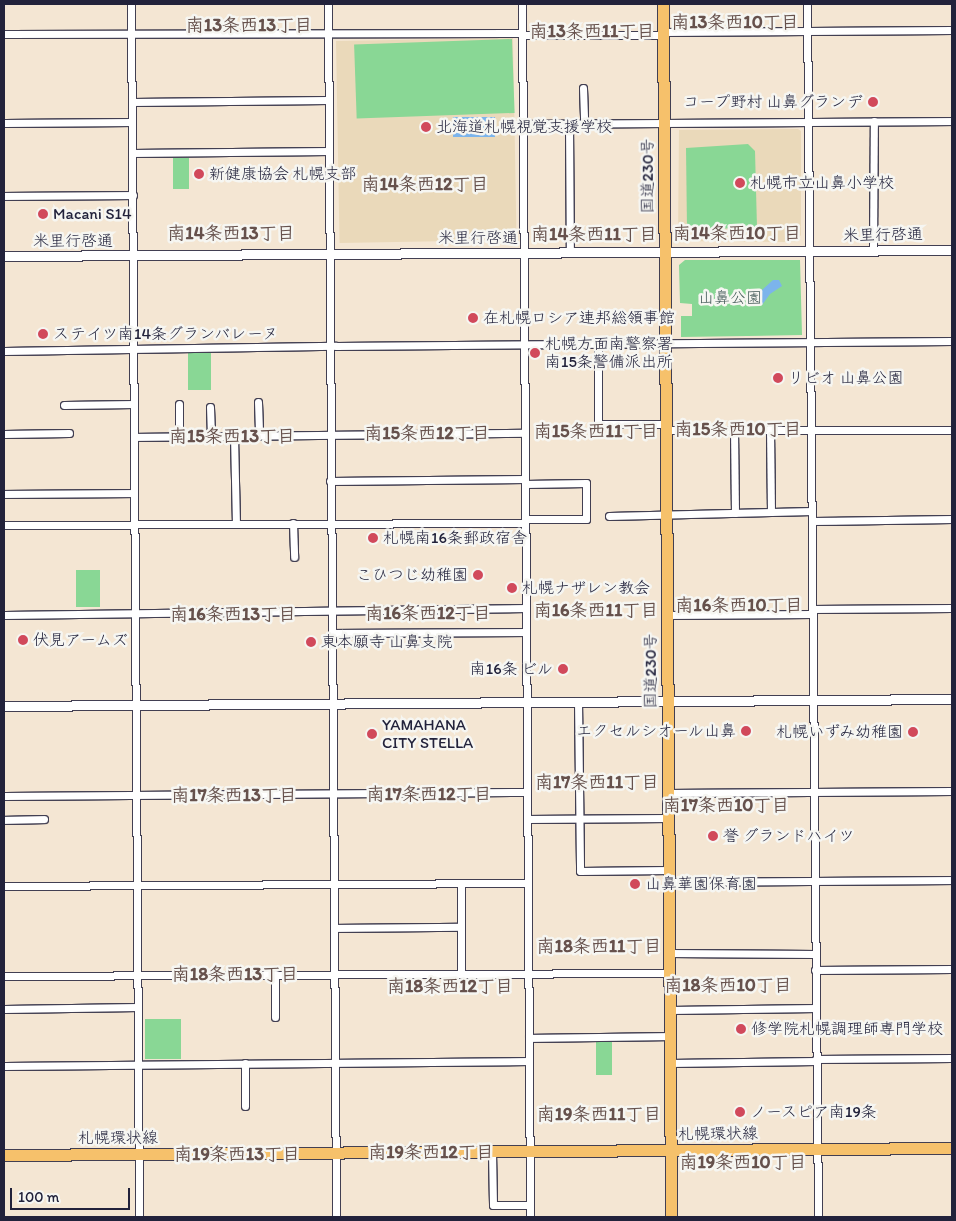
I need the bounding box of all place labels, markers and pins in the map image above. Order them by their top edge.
place label: コープ野村 山鼻グランデ [683,92,863,112]
marker: コープ野村 山鼻グランデ [867,96,879,108]
place label: 北海道札幌視覚支援学校 [436,117,612,137]
marker: 北海道札幌視覚支援学校 [420,121,432,133]
place label: 新健康協会 札幌支部 [209,164,357,184]
marker: 新健康協会 札幌支部 [193,168,205,180]
place label: 札幌市立山鼻小学校 [750,173,894,193]
marker: 札幌市立山鼻小学校 [734,177,746,189]
place label: Macani S14 [53,204,132,224]
marker: Macani S14 [37,208,49,220]
place label: 在札幌ロシア連邦総領事館 [483,308,675,328]
marker: 在札幌ロシア連邦総領事館 [467,312,479,324]
place label: ステイツ南14条グランバレーヌ [53,324,279,344]
marker: ステイツ南14条グランバレーヌ [37,328,49,340]
place label: 札幌方面南警察署 南15条警備派出所 [545,334,673,372]
marker: 札幌方面南警察署 南15条警備派出所 [529,347,541,359]
place label: リビオ 山鼻公園 [788,368,904,388]
marker: リビオ 山鼻公園 [772,372,784,384]
place label: 札幌南16条郵政宿舎 [383,528,527,548]
marker: 札幌南16条郵政宿舎 [367,532,379,544]
place label: こひつじ幼稚園 [356,565,468,585]
marker: こひつじ幼稚園 [472,569,484,581]
place label: 札幌ナザレン教会 [522,578,650,598]
marker: 札幌ナザレン教会 [506,582,518,594]
place label: 伏見アームズ [33,630,128,650]
place label: 東本願寺 山鼻支院 [321,632,453,652]
marker: 伏見アームズ [17,634,29,646]
marker: 東本願寺 山鼻支院 [305,636,317,648]
place label: 南16条 ビル [470,659,553,679]
marker: 南16条 ビル [557,663,569,675]
place label: YAMAHANA CITY STELLA [382,715,473,753]
place label: エクセルシオール山鼻 [576,721,736,741]
place label: 札幌いずみ幼稚園 [775,722,903,742]
marker: エクセルシオール山鼻 [740,725,752,737]
marker: 札幌いずみ幼稚園 [907,726,919,738]
marker: YAMAHANA CITY STELLA [366,728,378,740]
place label: 誉 グランドハイツ [723,826,855,846]
marker: 誉 グランドハイツ [707,830,719,842]
place label: 山鼻華園保育園 [645,874,757,894]
marker: 山鼻華園保育園 [629,878,641,890]
place label: 修学院札幌調理師専門学校 [751,1019,943,1039]
marker: 修学院札幌調理師専門学校 [735,1023,747,1035]
place label: ノースピア南19条 [750,1102,878,1122]
marker: ノースピア南19条 [734,1106,746,1118]

